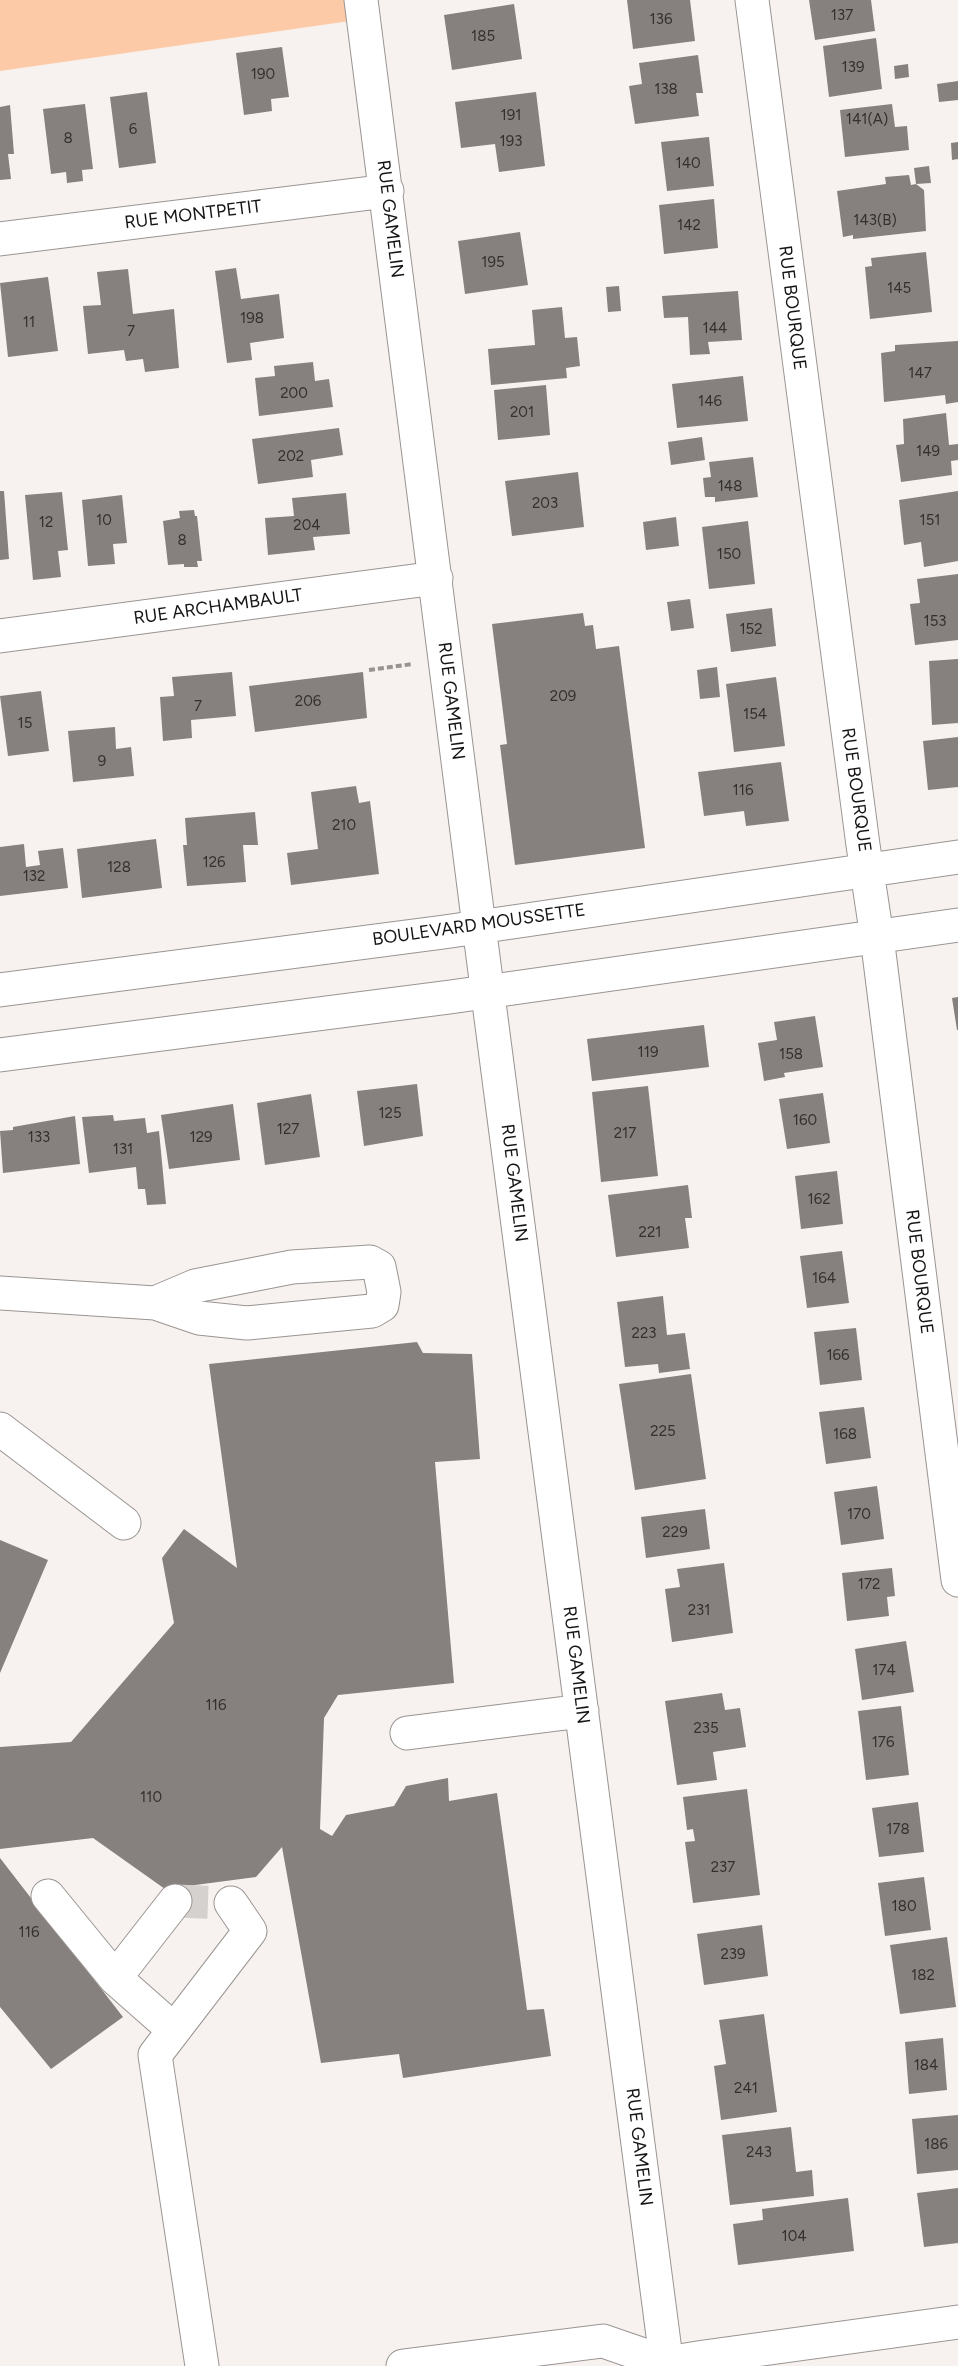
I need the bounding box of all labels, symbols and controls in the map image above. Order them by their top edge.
house number: 137 [831,7,853,25]
house number: 136 [650,11,672,29]
house number: 185 [471,28,495,46]
house number: 139 [842,59,864,77]
house number: 190 [251,66,275,84]
house number: 138 [654,81,678,99]
house number: 191 [501,107,521,125]
house number: 141(A) [846,111,888,129]
house number: 6 [129,121,137,139]
house number: 8 [63,130,73,148]
house number: 193 [500,133,522,151]
house number: 140 [675,155,701,173]
street label: RUE GAMELIN [372,159,408,279]
street label: RUE MONTPETIT [123,196,263,234]
house number: 143(B) [853,212,897,230]
house number: 142 [677,217,701,235]
street label: RUE BOURQUE [774,244,810,372]
house number: 195 [481,254,505,272]
house number: 145 [887,280,911,298]
house number: 198 [240,310,264,328]
house number: 11 [23,314,35,332]
house number: 144 [703,320,727,338]
house number: 7 [127,323,135,341]
house number: 147 [908,365,932,383]
house number: 200 [280,385,308,403]
house number: 146 [698,393,722,411]
house number: 201 [510,404,534,422]
house number: 149 [916,443,940,461]
house number: 202 [278,448,304,466]
house number: 148 [718,478,742,496]
house number: 203 [532,495,558,513]
house number: 10 [96,512,112,530]
house number: 151 [919,512,941,530]
house number: 12 [39,514,53,532]
house number: 204 [293,517,321,535]
house number: 8 [177,532,187,550]
house number: 150 [717,546,741,564]
street label: RUE ARCHAMBAULT [132,584,304,630]
house number: 153 [924,613,946,631]
house number: 152 [739,621,763,639]
street label: RUE GAMELIN [433,641,469,761]
house number: 209 [550,688,576,706]
house number: 206 [295,693,321,711]
house number: 7 [194,698,202,716]
house number: 154 [743,706,767,724]
house number: 15 [18,715,32,733]
street label: RUE BOURQUE [837,726,875,854]
house number: 9 [98,753,106,771]
house number: 116 [733,782,753,800]
house number: 210 [332,817,356,835]
house number: 126 [202,854,226,872]
house number: 128 [107,859,131,877]
house number: 132 [23,868,45,886]
street label: BOULEVARD MOUSSETTE [371,899,587,951]
house number: 119 [638,1044,658,1062]
house number: 158 [779,1046,803,1064]
house number: 125 [378,1105,402,1123]
house number: 160 [793,1112,817,1130]
house number: 127 [277,1121,299,1139]
street label: RUE GAMELIN [496,1123,532,1243]
house number: 217 [614,1125,636,1143]
house number: 133 [28,1129,50,1147]
house number: 129 [189,1129,213,1147]
house number: 131 [113,1141,133,1159]
house number: 162 [807,1191,831,1209]
street label: RUE BOURQUE [901,1208,937,1336]
house number: 221 [639,1224,661,1242]
house number: 164 [812,1270,836,1288]
house number: 223 [632,1325,656,1343]
house number: 166 [826,1347,850,1365]
house number: 225 [650,1423,676,1441]
house number: 168 [833,1426,857,1444]
house number: 170 [847,1506,871,1524]
house number: 229 [662,1524,688,1542]
house number: 172 [858,1576,880,1594]
house number: 231 [688,1602,710,1620]
street label: RUE GAMELIN [558,1605,594,1725]
house number: 174 [872,1662,896,1680]
house number: 116 [206,1697,226,1715]
house number: 235 [693,1720,719,1738]
house number: 176 [872,1734,894,1752]
house number: 110 [140,1789,162,1807]
house number: 178 [886,1821,910,1839]
house number: 237 [711,1859,735,1877]
house number: 180 [891,1898,917,1916]
house number: 116 [19,1924,39,1942]
house number: 239 [720,1946,746,1964]
house number: 182 [911,1967,935,1985]
house number: 184 [914,2057,938,2075]
house number: 241 [734,2080,758,2098]
street label: RUE GAMELIN [621,2087,657,2207]
house number: 186 [924,2136,948,2154]
house number: 243 [746,2144,772,2162]
house number: 104 [781,2228,807,2246]

